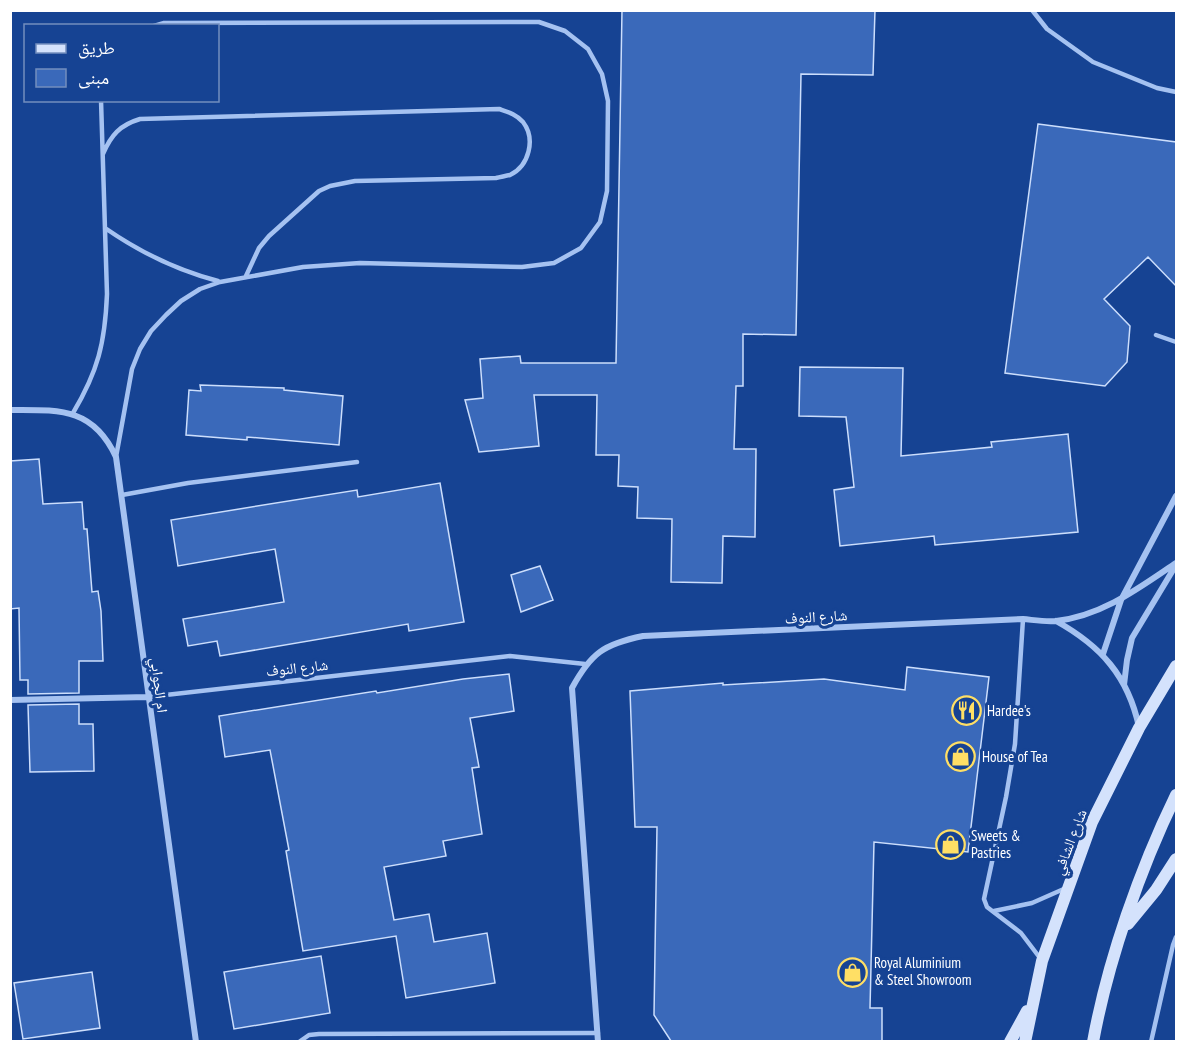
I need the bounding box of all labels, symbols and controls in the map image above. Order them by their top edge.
legend [24,24,219,102]
text: طريق [78,36,115,59]
text: مبنى [78,66,109,89]
street label: شارع النوف [784,605,848,629]
street label: شارع النوف [265,655,329,681]
street label: ام الجوابي [144,656,172,714]
restaurant icon: Hardee's [950,695,982,727]
place label: Hardee's [987,701,1031,720]
shop icon: House of Tea [945,741,977,773]
place label: House of Tea [982,747,1048,766]
street label: شارع الشافي [1048,806,1093,878]
place label: Sweets & Pastries [971,826,1021,862]
shop icon: Sweets & Pastries [934,829,966,861]
place label: Royal Aluminium & Steel Showroom [874,953,971,989]
shop icon: Royal Aluminium & Steel Showroom [837,956,869,988]

